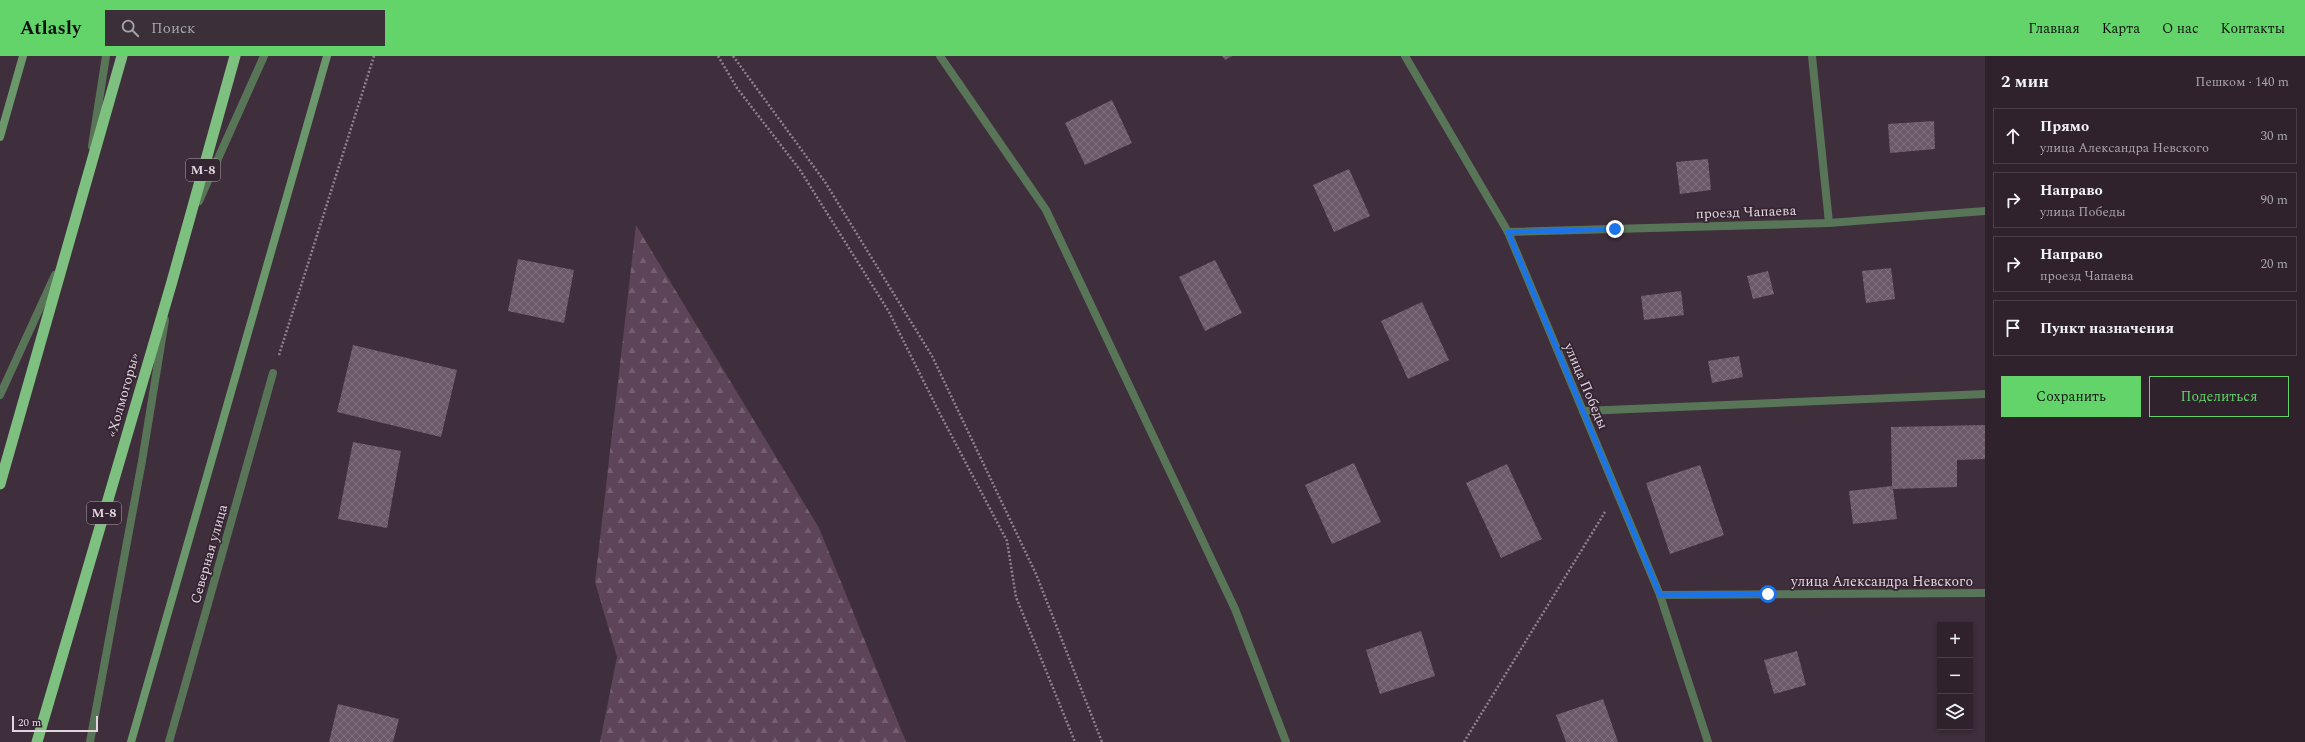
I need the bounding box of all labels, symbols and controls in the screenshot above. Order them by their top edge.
search box [105,10,385,46]
text: Atlasly [20,14,81,43]
icon: search [119,17,141,39]
text: Поиск [151,17,195,40]
text: Главная [2028,18,2080,39]
text: Карта [2102,18,2140,39]
text: О нас [2162,18,2199,39]
text: Контакты [2221,18,2285,39]
text: 2 мин [2001,69,2049,95]
text: Пешком · 140 m [2195,72,2289,92]
text: Прямо [2040,115,2089,138]
icon: ahead [2002,125,2024,147]
text: 30 m [2261,126,2288,146]
text: улица Александра Невского [2040,138,2209,158]
road number: М-8 [186,159,220,181]
text: Направо [2040,179,2103,202]
icon: right [2002,189,2024,211]
text: 90 m [2261,190,2288,210]
street label: проезд Чапаева [1695,200,1797,224]
text: улица Победы [2040,202,2125,222]
route end [1606,220,1624,238]
text: Направо [2040,243,2103,266]
icon: right [2002,253,2024,275]
text: 20 m [2261,254,2288,274]
text: проезд Чапаева [2040,266,2134,286]
icon: arrive [2002,317,2024,339]
text: Пункт назначения [2040,317,2174,340]
street label: улица Победы [1558,339,1614,432]
street label: «Холмогоры» [101,350,145,440]
button: Сохранить [2001,376,2141,417]
button: Поделиться [2149,376,2289,417]
road number: М-8 [87,502,121,524]
street label: Северная улица [185,502,233,606]
street label: улица Александра Невского [1790,571,1973,592]
route start [1759,585,1777,603]
map controls [1937,622,1973,730]
button: + [1937,622,1973,658]
button: − [1937,658,1973,694]
button: layers [1937,694,1973,730]
scale bar [12,714,98,733]
text: 20 m [18,714,41,731]

